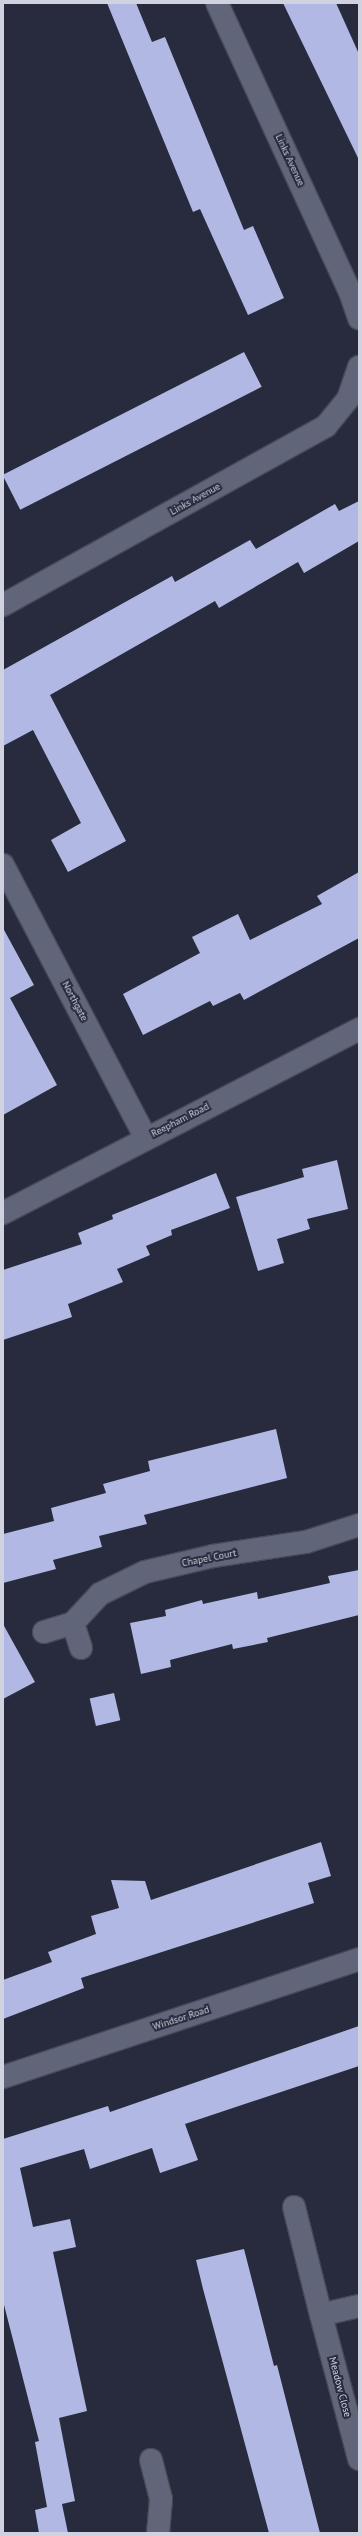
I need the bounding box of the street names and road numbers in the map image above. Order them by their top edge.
street label: Links Avenue [273,132,307,188]
street label: Links Avenue [168,480,222,518]
street label: Northgate [60,979,90,1023]
street label: Reepham Road [149,1100,211,1140]
street label: Chapel Court [181,1547,237,1569]
street label: Windsor Road [151,2003,211,2033]
street label: Meadow Close [326,2356,354,2418]

